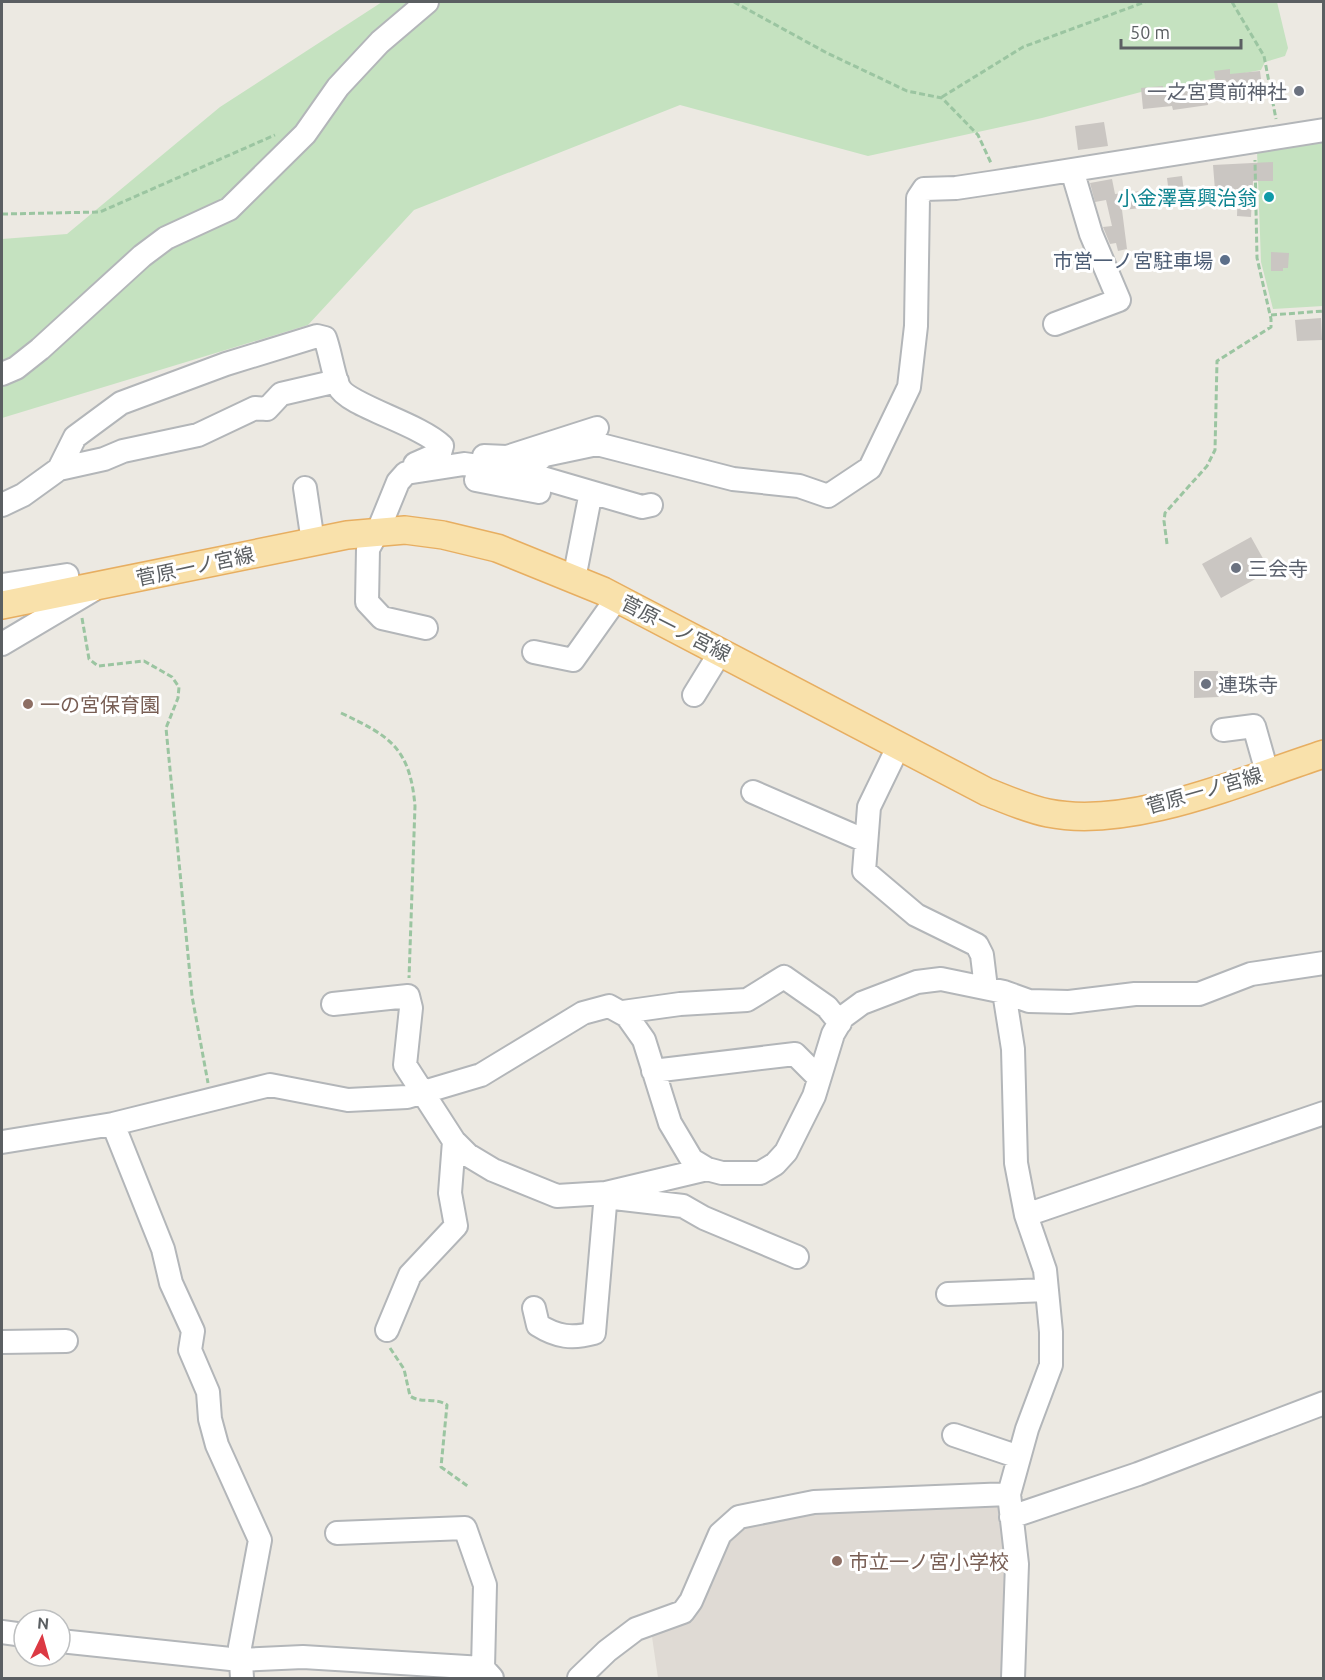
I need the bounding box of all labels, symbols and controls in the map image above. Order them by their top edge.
scale bar [1121,12,1241,50]
text: 50 m [1130,22,1170,42]
place label: 一之宮貫前神社 [1147,80,1287,103]
marker: 一之宮貫前神社 [1292,84,1306,98]
place label: 小金澤喜興治翁 [1117,186,1257,209]
marker: 小金澤喜興治翁 [1262,190,1276,204]
place label: 市営一ノ宮駐車場 [1053,249,1213,272]
marker: 市営一ノ宮駐車場 [1218,253,1232,267]
street label: 菅原一ノ宮線 [134,542,256,590]
place label: 三会寺 [1248,557,1308,580]
marker: 三会寺 [1229,561,1243,575]
street label: 菅原一ノ宮線 [617,591,735,665]
place label: 連珠寺 [1218,673,1278,696]
marker: 連珠寺 [1199,677,1213,691]
place label: 一の宮保育園 [40,693,160,716]
marker: 一の宮保育園 [21,697,35,711]
street label: 菅原一ノ宮線 [1143,762,1265,818]
place label: 市立一ノ宮小学校 [849,1550,1009,1573]
marker: 市立一ノ宮小学校 [830,1554,844,1568]
north arrow [12,1608,72,1668]
text: N [37,1614,50,1633]

